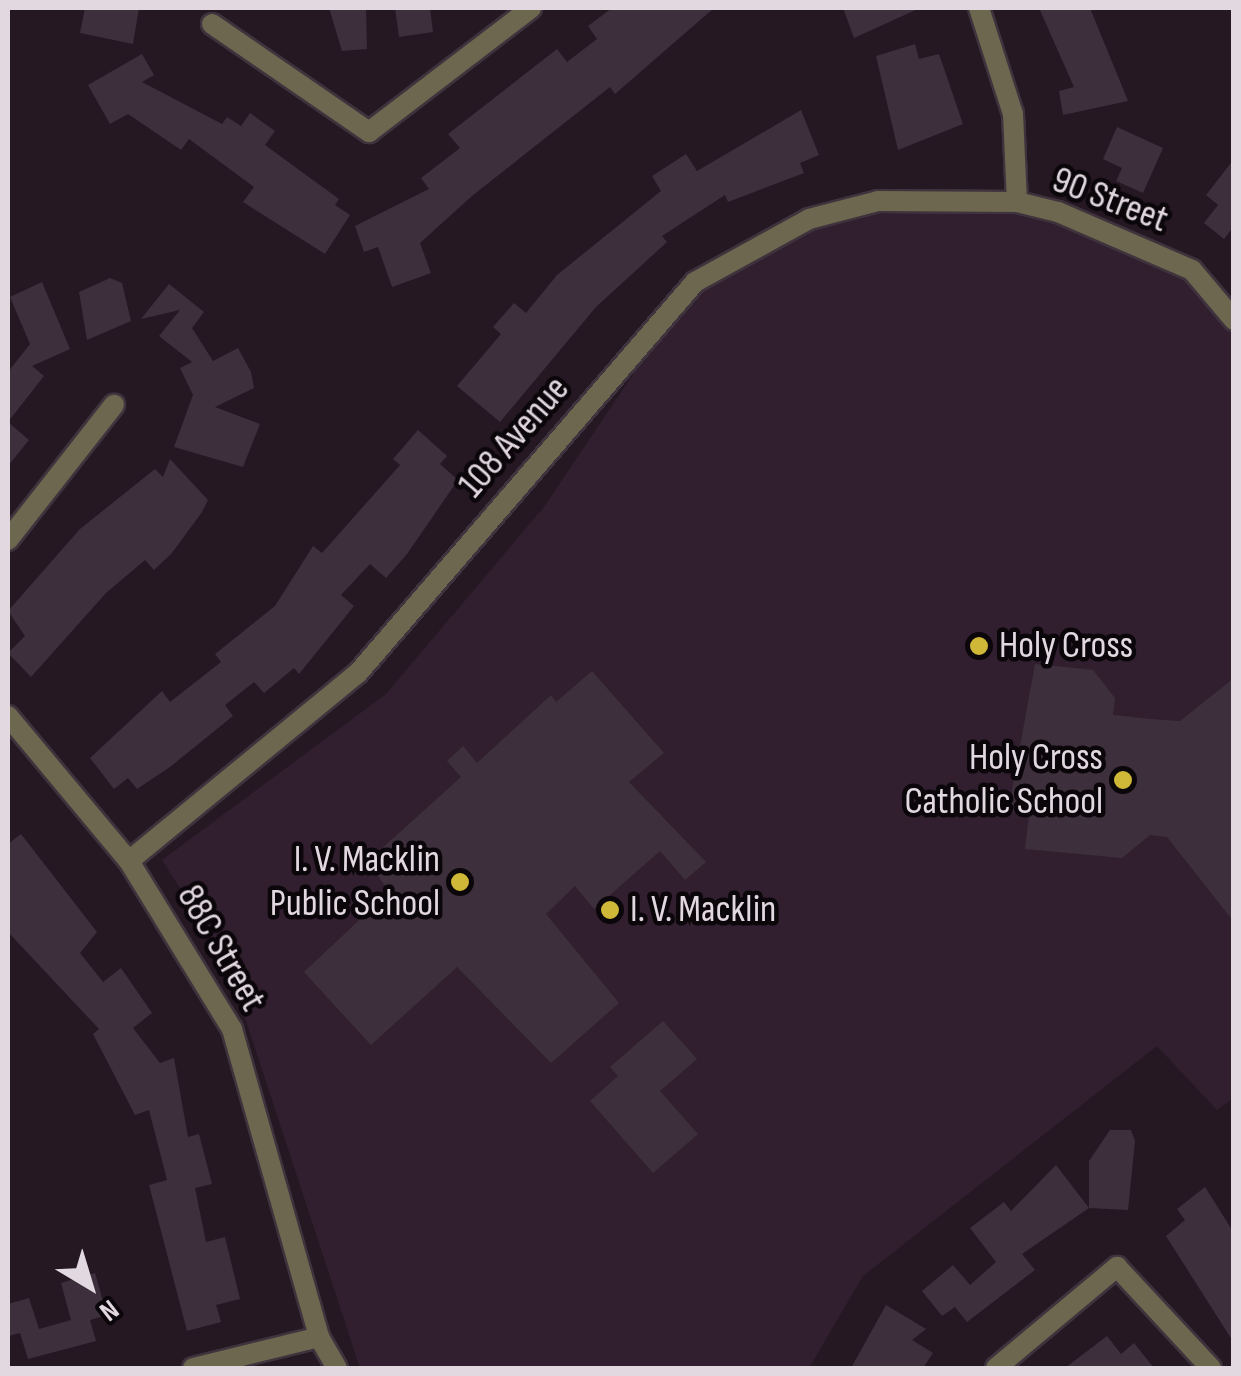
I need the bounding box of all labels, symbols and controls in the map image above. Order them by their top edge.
street label: 90 Street [1046,157,1174,243]
street label: 108 Avenue [449,367,579,507]
place label: Holy Cross [999,623,1133,669]
marker: Holy Cross [968,635,990,657]
place label: Holy Cross Catholic School [904,735,1103,824]
marker: Holy Cross Catholic School [1112,769,1134,791]
place label: I. V. Macklin Public School [270,837,440,926]
marker: I. V. Macklin Public School [449,871,471,893]
street label: 88C Street [167,877,275,1019]
place label: I. V. Macklin [630,887,776,933]
marker: I. V. Macklin [599,899,621,921]
north arrow [40,1236,140,1336]
text: N [93,1292,125,1328]

